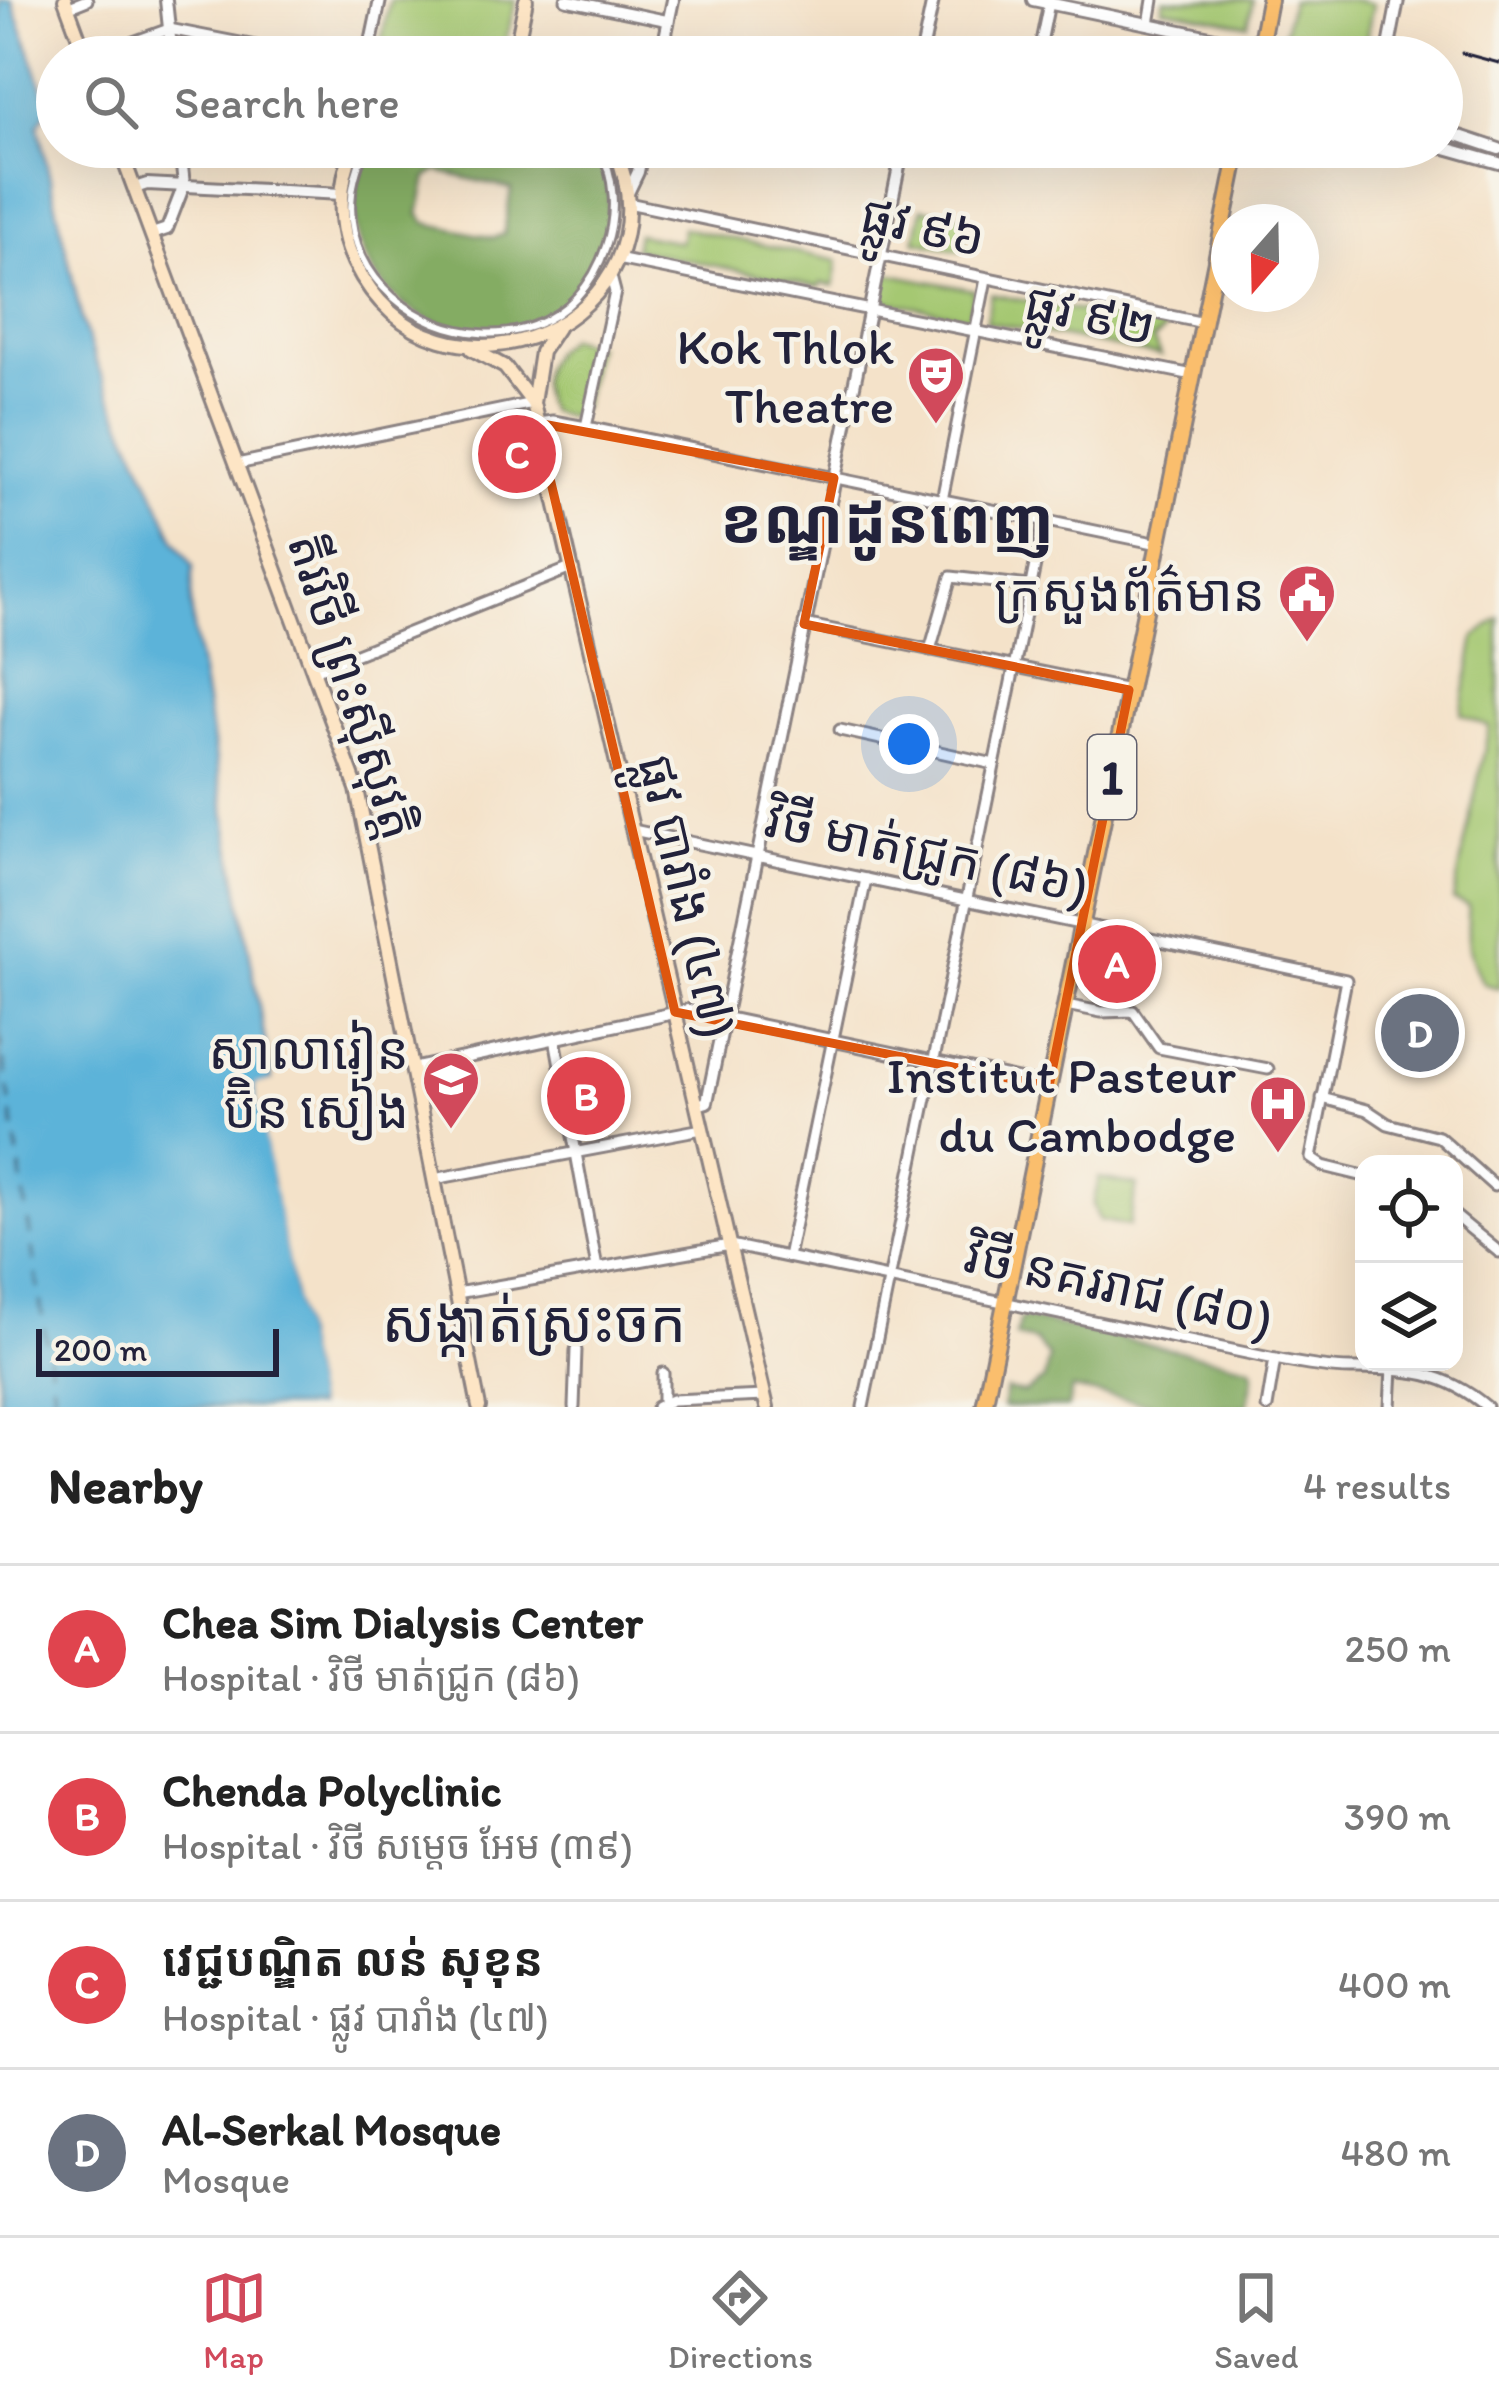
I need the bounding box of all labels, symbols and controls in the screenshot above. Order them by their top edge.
search box [36,36,1463,168]
icon: search [78,69,144,135]
text: Search here [174,75,400,129]
street label: ផ្លូវ ៩៦ [852,184,991,283]
north arrow [1211,204,1319,312]
street label: ផ្លូវ ៩២ [1016,271,1160,372]
place label: Kok Thlok Theatre [676,316,894,436]
theatre icon: Kok Thlok Theatre [905,344,967,426]
pin: C [478,409,556,499]
district label: ខណ្ឌដូនពេញ [720,483,1054,561]
street label: តីរវិថី ព្រះស៊ីសុវត្តិ [273,525,431,847]
public building icon: ក្រសួងព័ត៌មាន [1276,562,1338,644]
place label: ក្រសួងព័ត៌មាន [994,563,1265,624]
your location [879,714,939,774]
road number: 1 [1088,735,1136,819]
street label: ផ្លូវ បារាំង (៤៧) [612,749,750,1047]
street label: វិថី មាត់ជ្រូក (៨៦) [759,788,1094,918]
pin: A [1078,919,1156,1009]
pin: D [1381,988,1459,1078]
place label: សាលារៀន ប៊ិន សៀង [209,1019,409,1141]
place label: Institut Pasteur du Cambodge [887,1045,1236,1165]
school or university icon: សាលារៀន ប៊ិន សៀង [420,1049,482,1131]
pin: B [547,1051,625,1141]
hospital icon: Institut Pasteur du Cambodge [1247,1073,1309,1155]
map controls [1355,1155,1463,1371]
button: locate [1355,1155,1463,1263]
street label: វិថី នគររាជ (៨០) [959,1224,1279,1349]
button: layers [1355,1263,1463,1371]
district label: សង្កាត់ស្រះចក [382,1288,686,1357]
scale bar [36,1323,279,1376]
text: 200 m [54,1330,147,1369]
text: Nearby [48,1455,203,1516]
text: 4 results [1303,1462,1451,1509]
text: Chea Sim Dialysis Center [162,1595,643,1649]
text: A [75,1625,99,1672]
text: 250 m [1344,1625,1451,1672]
text: Hospital · វិថី មាត់ជ្រូក (៨៦) [162,1654,580,1701]
text: Chenda Polyclinic [162,1763,502,1817]
text: B [74,1793,100,1840]
text: 390 m [1344,1793,1451,1840]
text: Hospital · វិថី សម្តេច អែម (៣៩) [162,1822,633,1869]
text: វេជ្ជបណ្ឌិត លន់ សុខុន [162,1933,543,1987]
text: C [74,1961,100,2008]
text: 400 m [1338,1961,1451,2008]
text: Hospital · ផ្លូវ បារាំង (៤៧) [162,1994,549,2041]
text: Al-Serkal Mosque [162,2102,501,2156]
text: D [74,2129,100,2176]
text: 480 m [1341,2129,1451,2176]
text: Mosque [162,2156,290,2203]
tab: Map [201,2265,267,2376]
tab: Directions [668,2265,813,2376]
tab: Saved [1214,2265,1298,2376]

